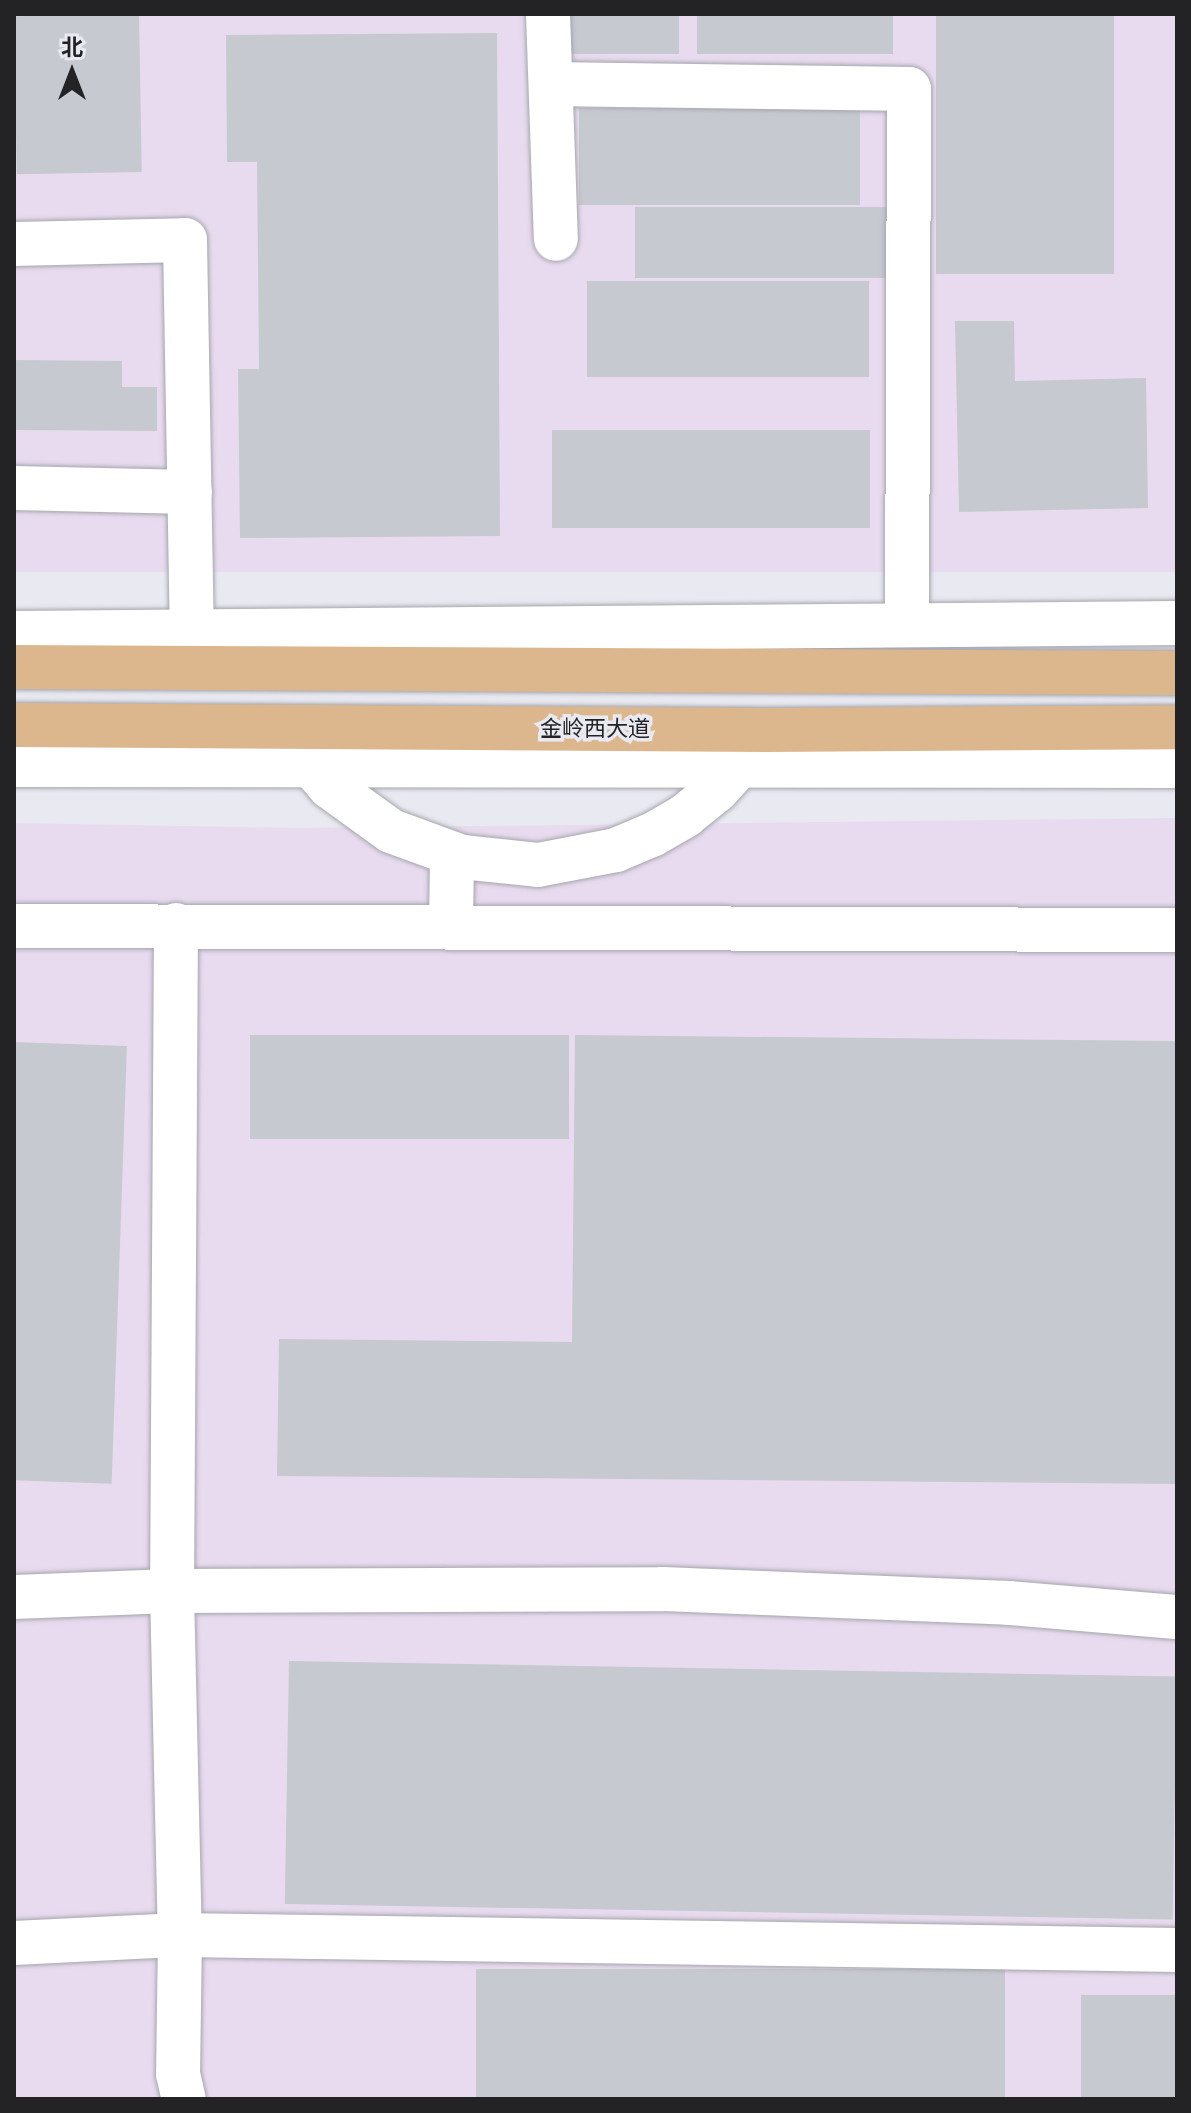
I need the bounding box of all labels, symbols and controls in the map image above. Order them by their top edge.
north arrow [32,32,112,112]
text: 北 [61,34,83,61]
street label: 金岭西大道 [540,716,650,742]

